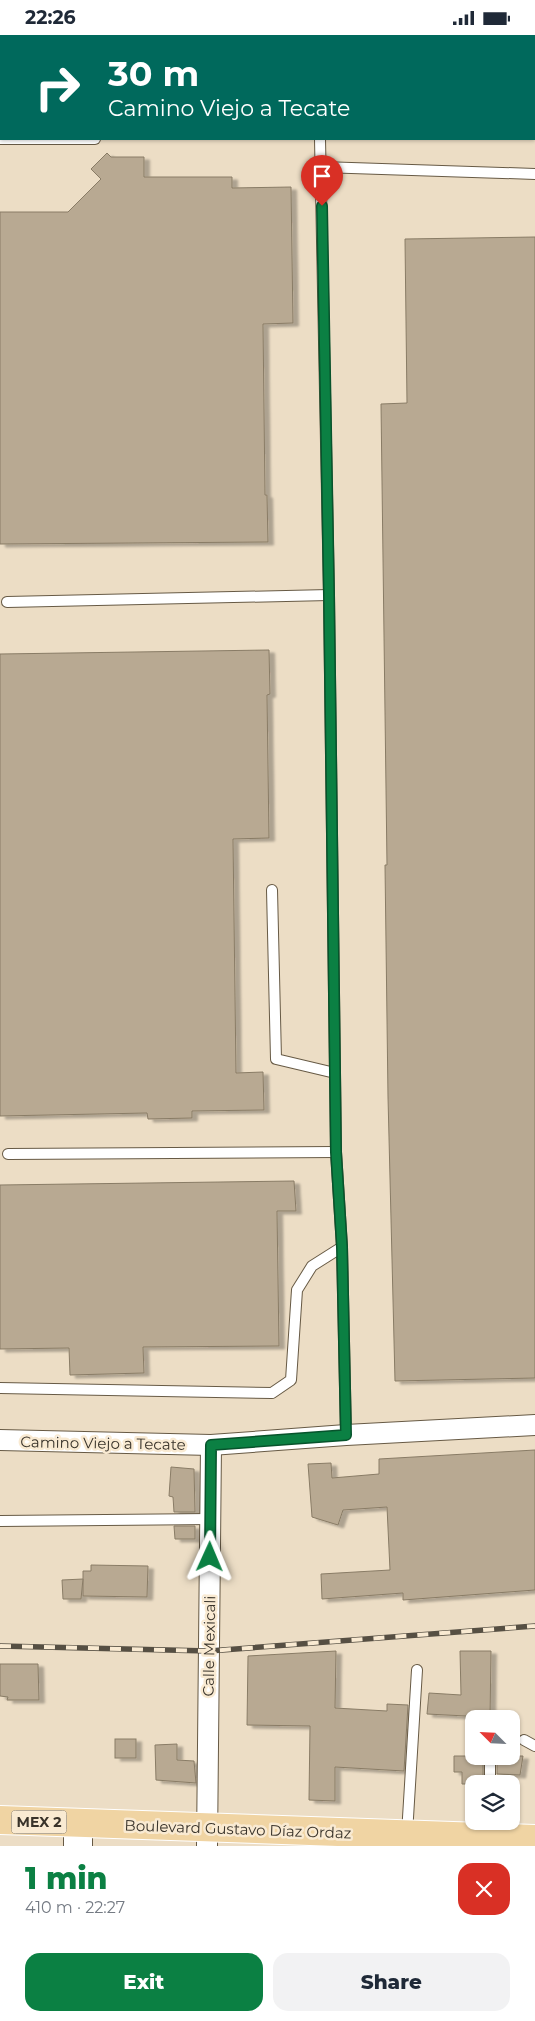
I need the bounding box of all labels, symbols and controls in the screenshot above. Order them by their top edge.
text: 22:26 [25,6,76,29]
text: 30 m [108,52,199,95]
icon: right [25,55,90,120]
text: Camino Viejo a Tecate [108,95,350,122]
pin [301,155,343,206]
icon: arrive [308,162,336,190]
street label: Camino Viejo a Tecate [20,1432,186,1454]
position arrow [183,1530,235,1582]
street label: Calle Mexicali [199,1595,219,1697]
north arrow [465,1710,520,1765]
map controls [465,1710,520,1830]
button: layers [465,1775,520,1830]
road number: MEX 2 [12,1810,66,1833]
street label: Boulevard Gustavo Díaz Ordaz [124,1816,352,1842]
text: 1 min [25,1860,108,1897]
button: close [458,1863,510,1915]
text: 410 m · 22:27 [25,1898,125,1917]
button: Exit [25,1953,263,2011]
button: Share [273,1953,510,2011]

